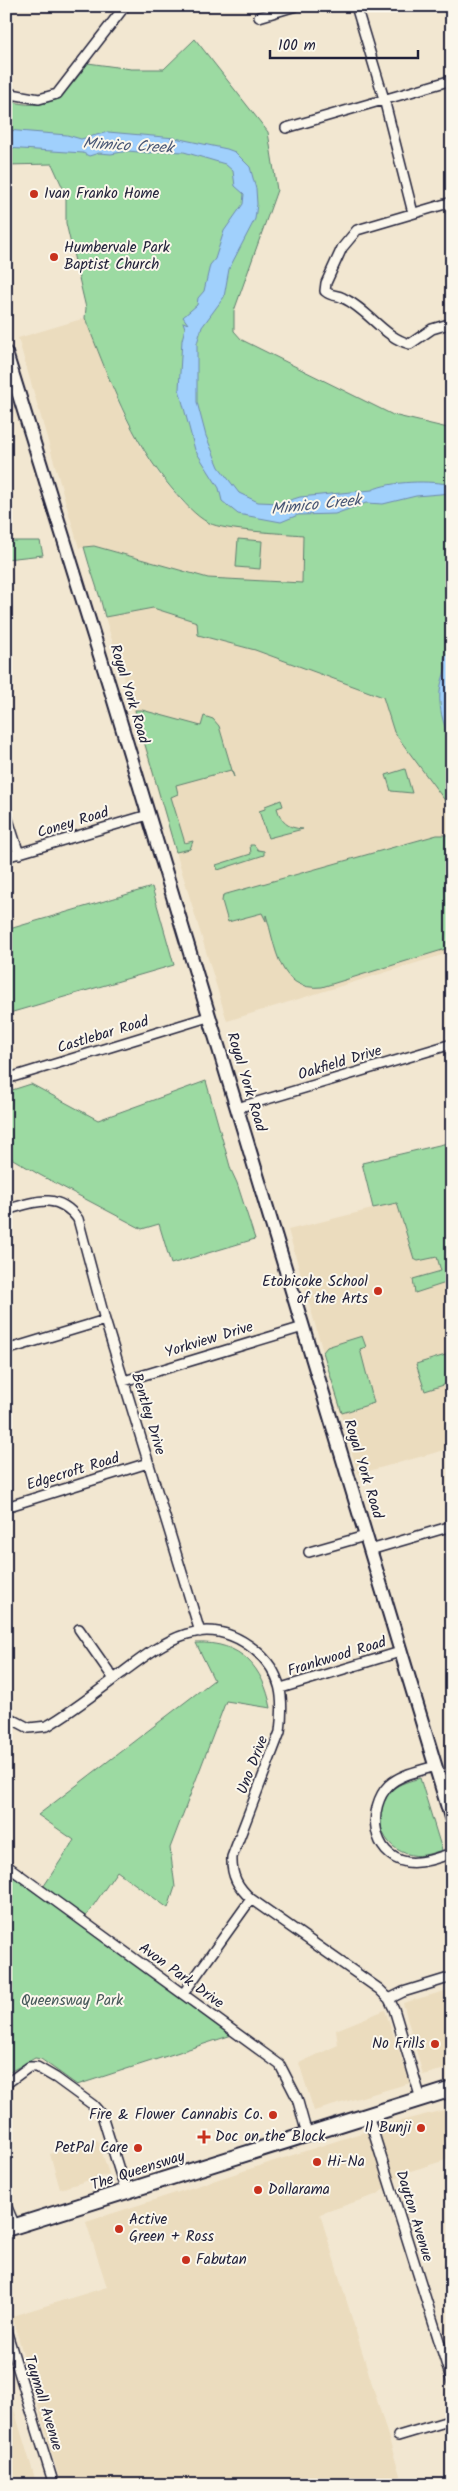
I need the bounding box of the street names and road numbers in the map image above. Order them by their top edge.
street label: Royal York Road [102,641,156,747]
street label: Coney Road [34,801,112,845]
street label: Castlebar Road [54,1010,152,1060]
street label: Royal York Road [219,1029,273,1135]
street label: Oakfield Drive [295,1039,385,1087]
street label: Yorkview Drive [162,1315,256,1365]
street label: Bentley Drive [124,1370,172,1458]
street label: Royal York Road [336,1416,390,1522]
street label: Edgecroft Road [24,1446,123,1498]
street label: Frankwood Road [285,1630,390,1683]
street label: Uno Drive [231,1732,275,1798]
street label: Avon Park Drive [133,1937,229,2015]
street label: The Queensway [88,2144,189,2198]
street label: Dayton Avenue [389,2167,439,2265]
street label: Taymall Avenue [17,2352,69,2454]

